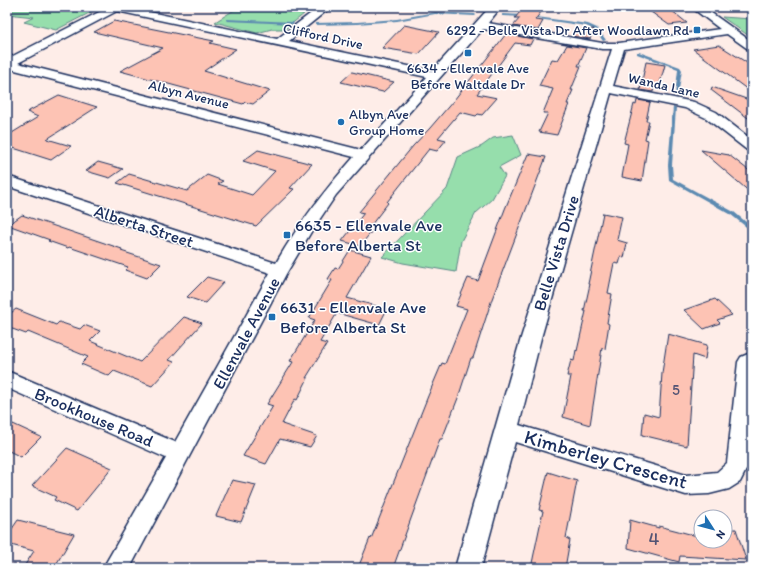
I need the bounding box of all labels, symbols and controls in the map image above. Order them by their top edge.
street label: Clifford Drive [281,20,365,53]
place label: 6292 - Belle Vista Dr After Woodlawn Rd [446,22,689,39]
marker: 6292 - Belle Vista Dr After Woodlawn Rd [692,25,702,35]
marker: 6634 - Ellenvale Ave Before Waltdale Dr [463,48,473,58]
place label: 6634 - Ellenvale Ave Before Waltdale Dr [407,60,530,93]
street label: Wanda Lane [626,69,702,102]
street label: Albyn Avenue [147,76,231,113]
place label: Albyn Ave Group Home [349,106,425,139]
marker: Albyn Ave Group Home [336,117,346,127]
street label: Belle Vista Drive [529,193,583,313]
street label: Alberta Street [92,201,196,251]
place label: 6635 - Ellenvale Ave Before Alberta St [295,215,442,255]
marker: 6635 - Ellenvale Ave Before Alberta St [282,230,292,240]
street label: Ellenvale Avenue [208,274,284,392]
place label: 6631 - Ellenvale Ave Before Alberta St [280,297,426,337]
marker: 6631 - Ellenvale Ave Before Alberta St [267,312,277,322]
house number: 5 [672,381,680,399]
street label: Brookhouse Road [32,383,156,451]
street label: Kimberley Crescent [522,424,690,494]
north arrow [693,509,733,549]
house number: 4 [649,528,660,550]
text: N [713,528,728,541]

